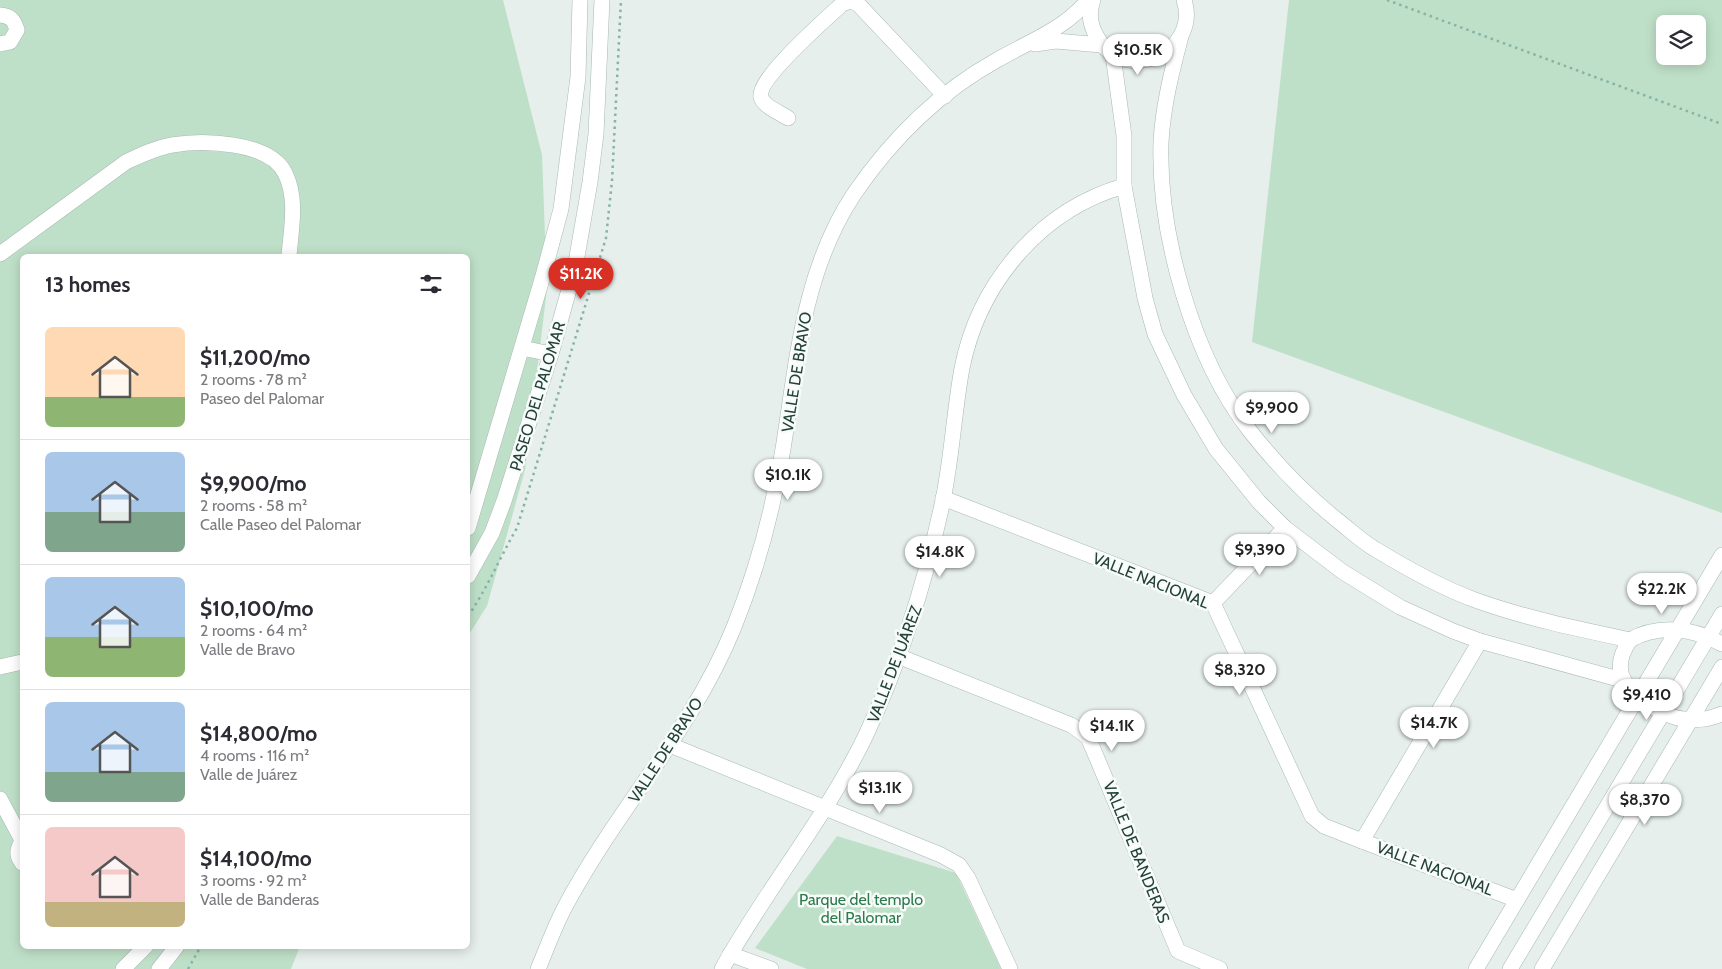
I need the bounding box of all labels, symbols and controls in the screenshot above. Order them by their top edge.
map controls [1656,15,1706,65]
button: layers [1656,15,1706,65]
pin: $10.5K [1097,34,1179,76]
text: $10.5K [1114,40,1162,59]
pin: $11.2K [540,258,622,300]
text: $11.2K [559,264,603,283]
icon: filters [417,270,445,298]
text: 13 homes [45,272,130,297]
street label: VALLE DE BRAVO [778,311,815,434]
street label: PASEO DEL PALOMAR [506,319,569,473]
text: $11,200/mo [200,345,310,370]
icon: home [85,347,145,407]
text: 2 rooms · 78 m² [200,370,307,389]
text: Paseo del Palomar [200,389,324,408]
pin: $9,900 [1231,392,1313,434]
text: $9,900 [1245,398,1299,417]
pin: $10.1K [747,458,829,501]
text: $10.1K [765,465,811,484]
text: $9,900/mo [200,471,307,496]
icon: home [85,472,145,532]
text: 2 rooms · 58 m² [200,496,307,515]
text: Calle Paseo del Palomar [200,515,361,534]
pin: $9,390 [1219,534,1301,576]
pin: $14.8K [899,536,981,578]
text: $9,390 [1235,540,1285,559]
text: $14.8K [916,542,964,561]
street label: VALLE NACIONAL [1090,548,1212,612]
pin: $22.2K [1621,572,1703,615]
text: $22.2K [1638,579,1686,598]
text: $10,100/mo [200,596,313,621]
icon: home [85,597,145,657]
street label: VALLE DE JUÁREZ [863,603,926,725]
text: 2 rooms · 64 m² [200,621,307,640]
text: Valle de Bravo [200,640,295,659]
pin: $8,320 [1199,654,1281,696]
text: $8,320 [1214,660,1266,679]
pin: $9,410 [1606,678,1688,721]
text: $9,410 [1623,685,1671,704]
street label: VALLE DE BRAVO [624,694,706,806]
pin: $14.7K [1393,706,1475,749]
pin: $14.1K [1071,710,1153,752]
text: $14.7K [1411,713,1457,732]
text: $14.1K [1090,716,1134,735]
text: $14,800/mo [200,721,317,746]
icon: home [85,722,145,782]
text: 4 rooms · 116 m² [200,746,309,765]
text: Valle de Juárez [200,765,297,784]
pin: $13.1K [839,772,921,814]
text: $13.1K [858,778,902,797]
street label: VALLE DE BANDERAS [1099,778,1174,926]
pin: $8,370 [1604,784,1686,826]
text: $8,370 [1620,790,1670,809]
street label: VALLE NACIONAL [1374,837,1496,899]
text: $14,100/mo [200,846,312,871]
icon: home [85,847,145,907]
text: 3 rooms · 92 m² [200,871,307,890]
text: Valle de Banderas [200,890,319,909]
park label: Parque del templo del Palomar [799,890,923,927]

